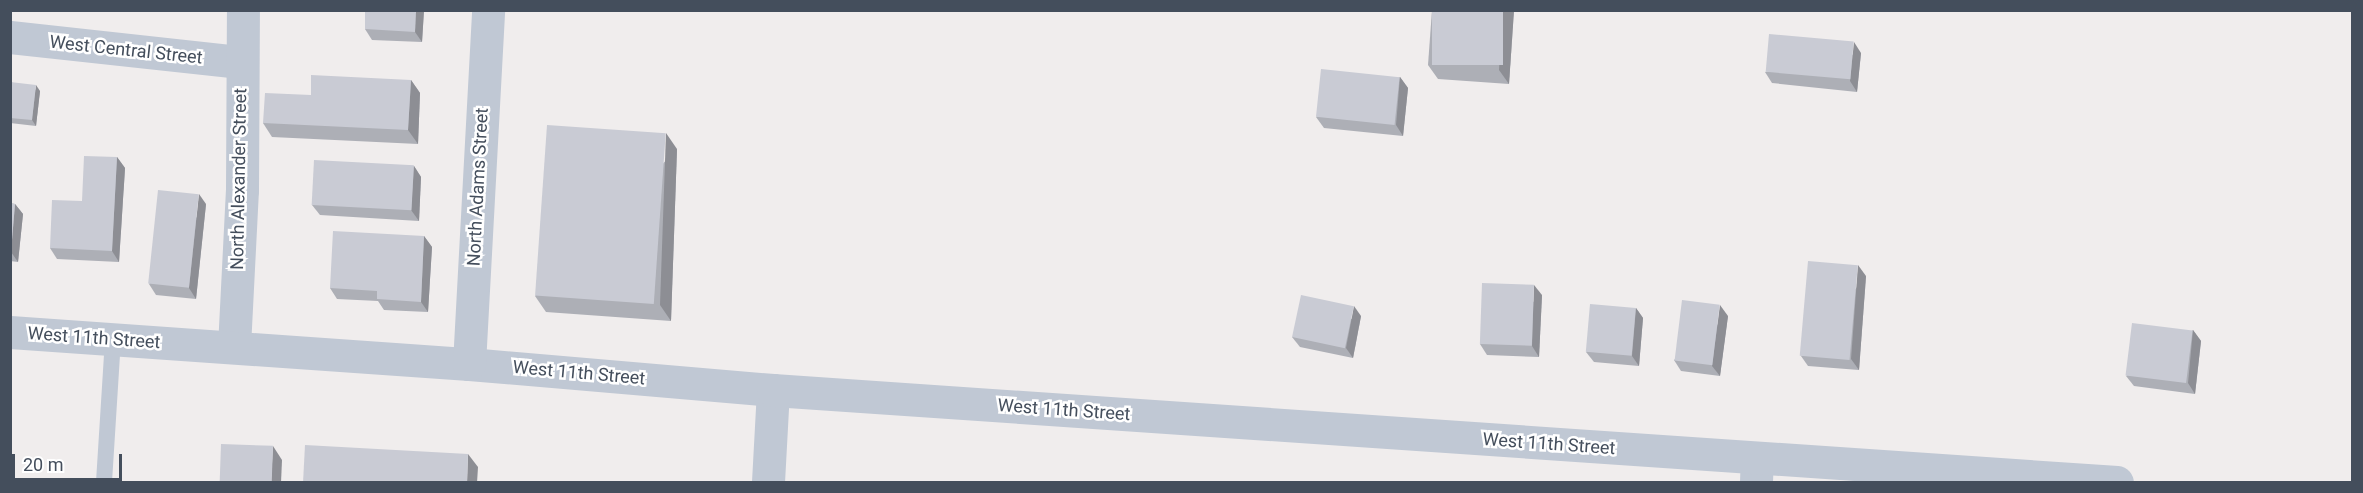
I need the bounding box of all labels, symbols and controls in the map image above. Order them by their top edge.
street label: West Central Street [48,31,204,69]
street label: North Alexander Street [227,88,251,270]
street label: North Adams Street [463,107,493,267]
street label: West 11th Street [27,323,161,353]
street label: West 11th Street [512,356,646,390]
street label: West 11th Street [997,395,1131,425]
street label: West 11th Street [1482,429,1616,459]
scale bar [15,442,124,480]
text: 20 m [23,454,63,475]

